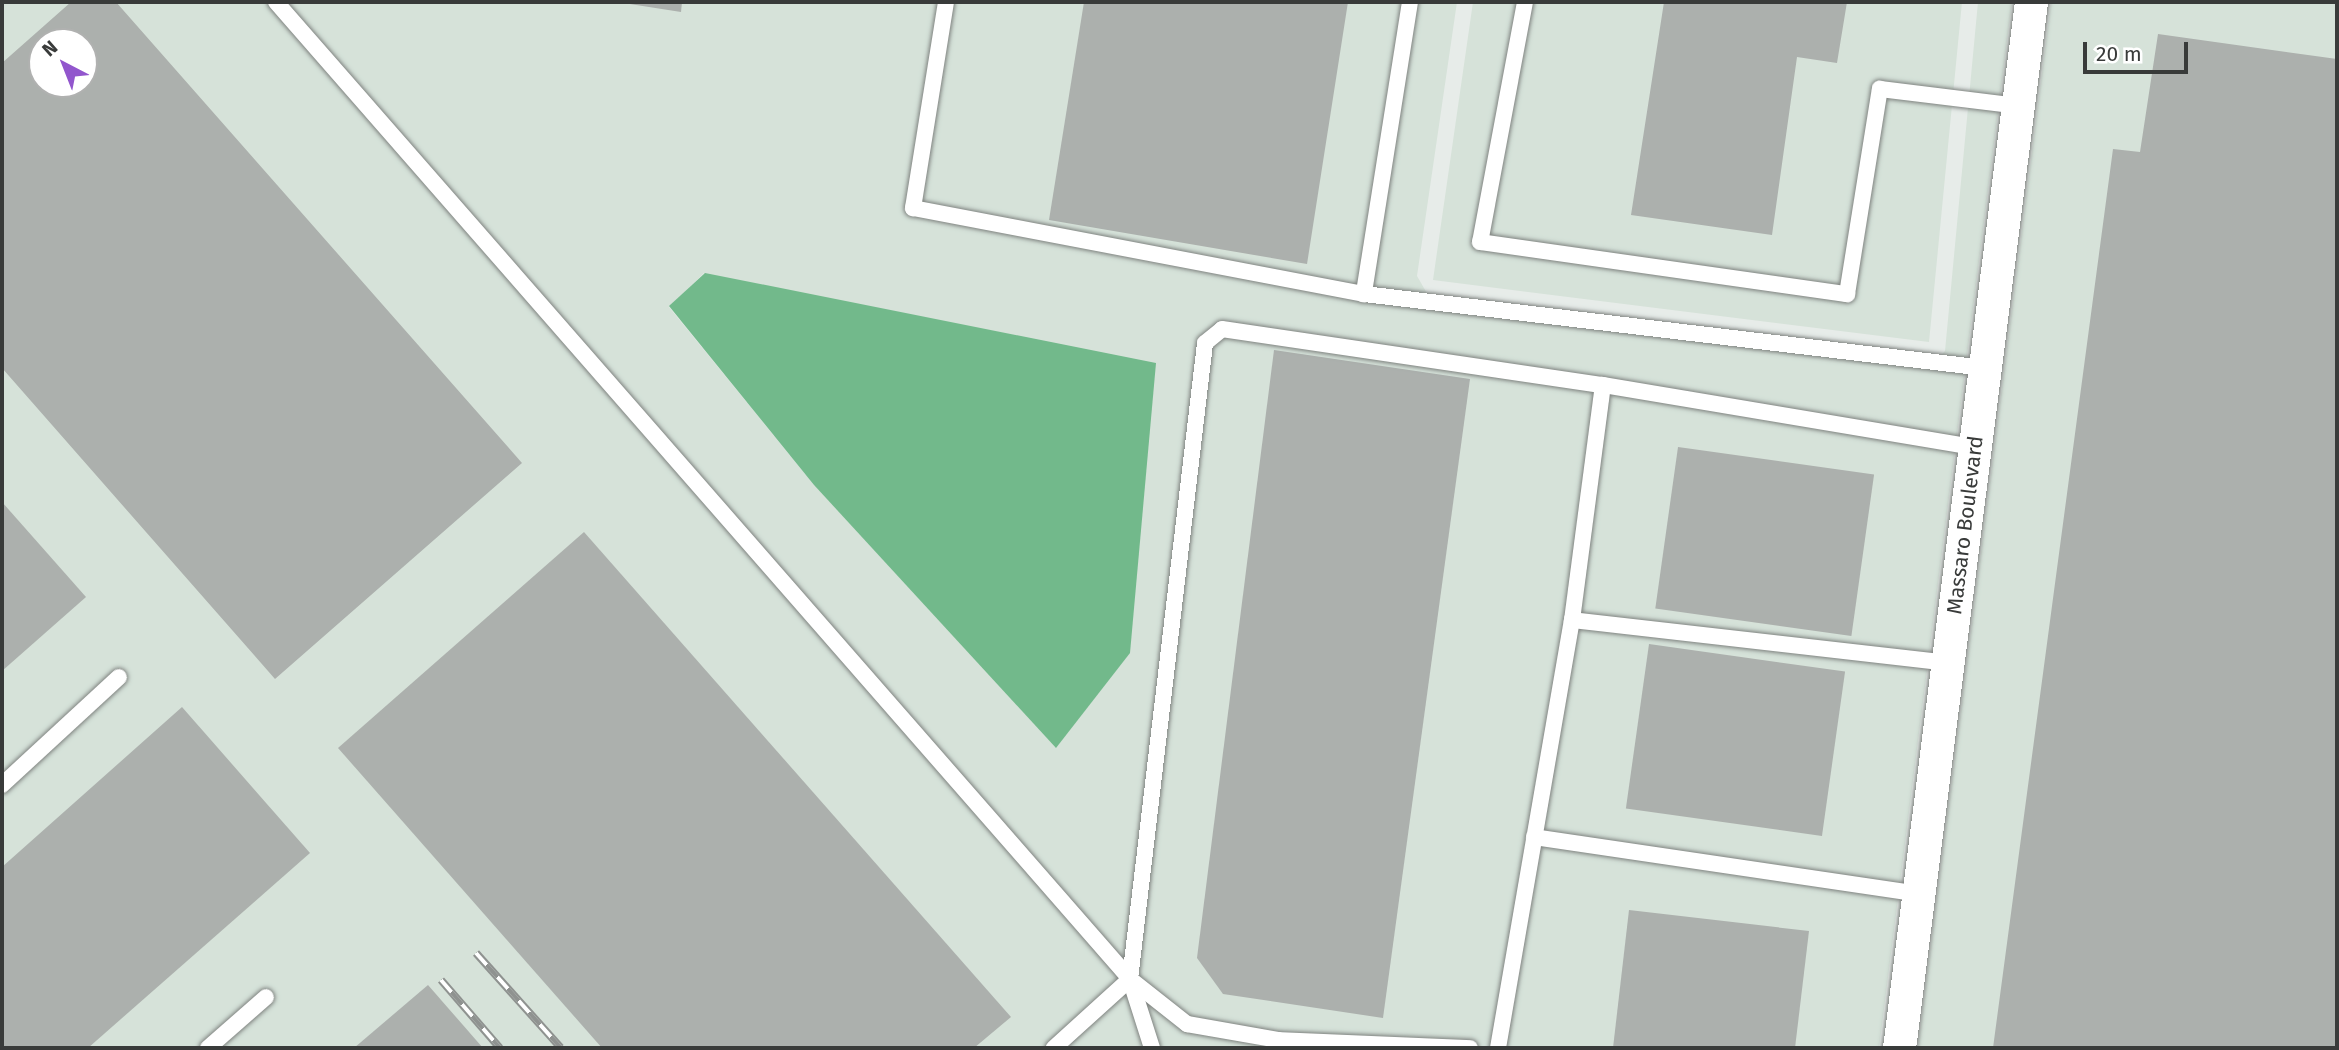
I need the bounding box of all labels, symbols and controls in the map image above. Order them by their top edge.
north arrow [28,28,98,98]
scale bar [2087,28,2192,72]
text: N [38,36,62,61]
text: 20 m [2096,41,2142,67]
street label: Massaro Boulevard [1942,434,1988,616]

